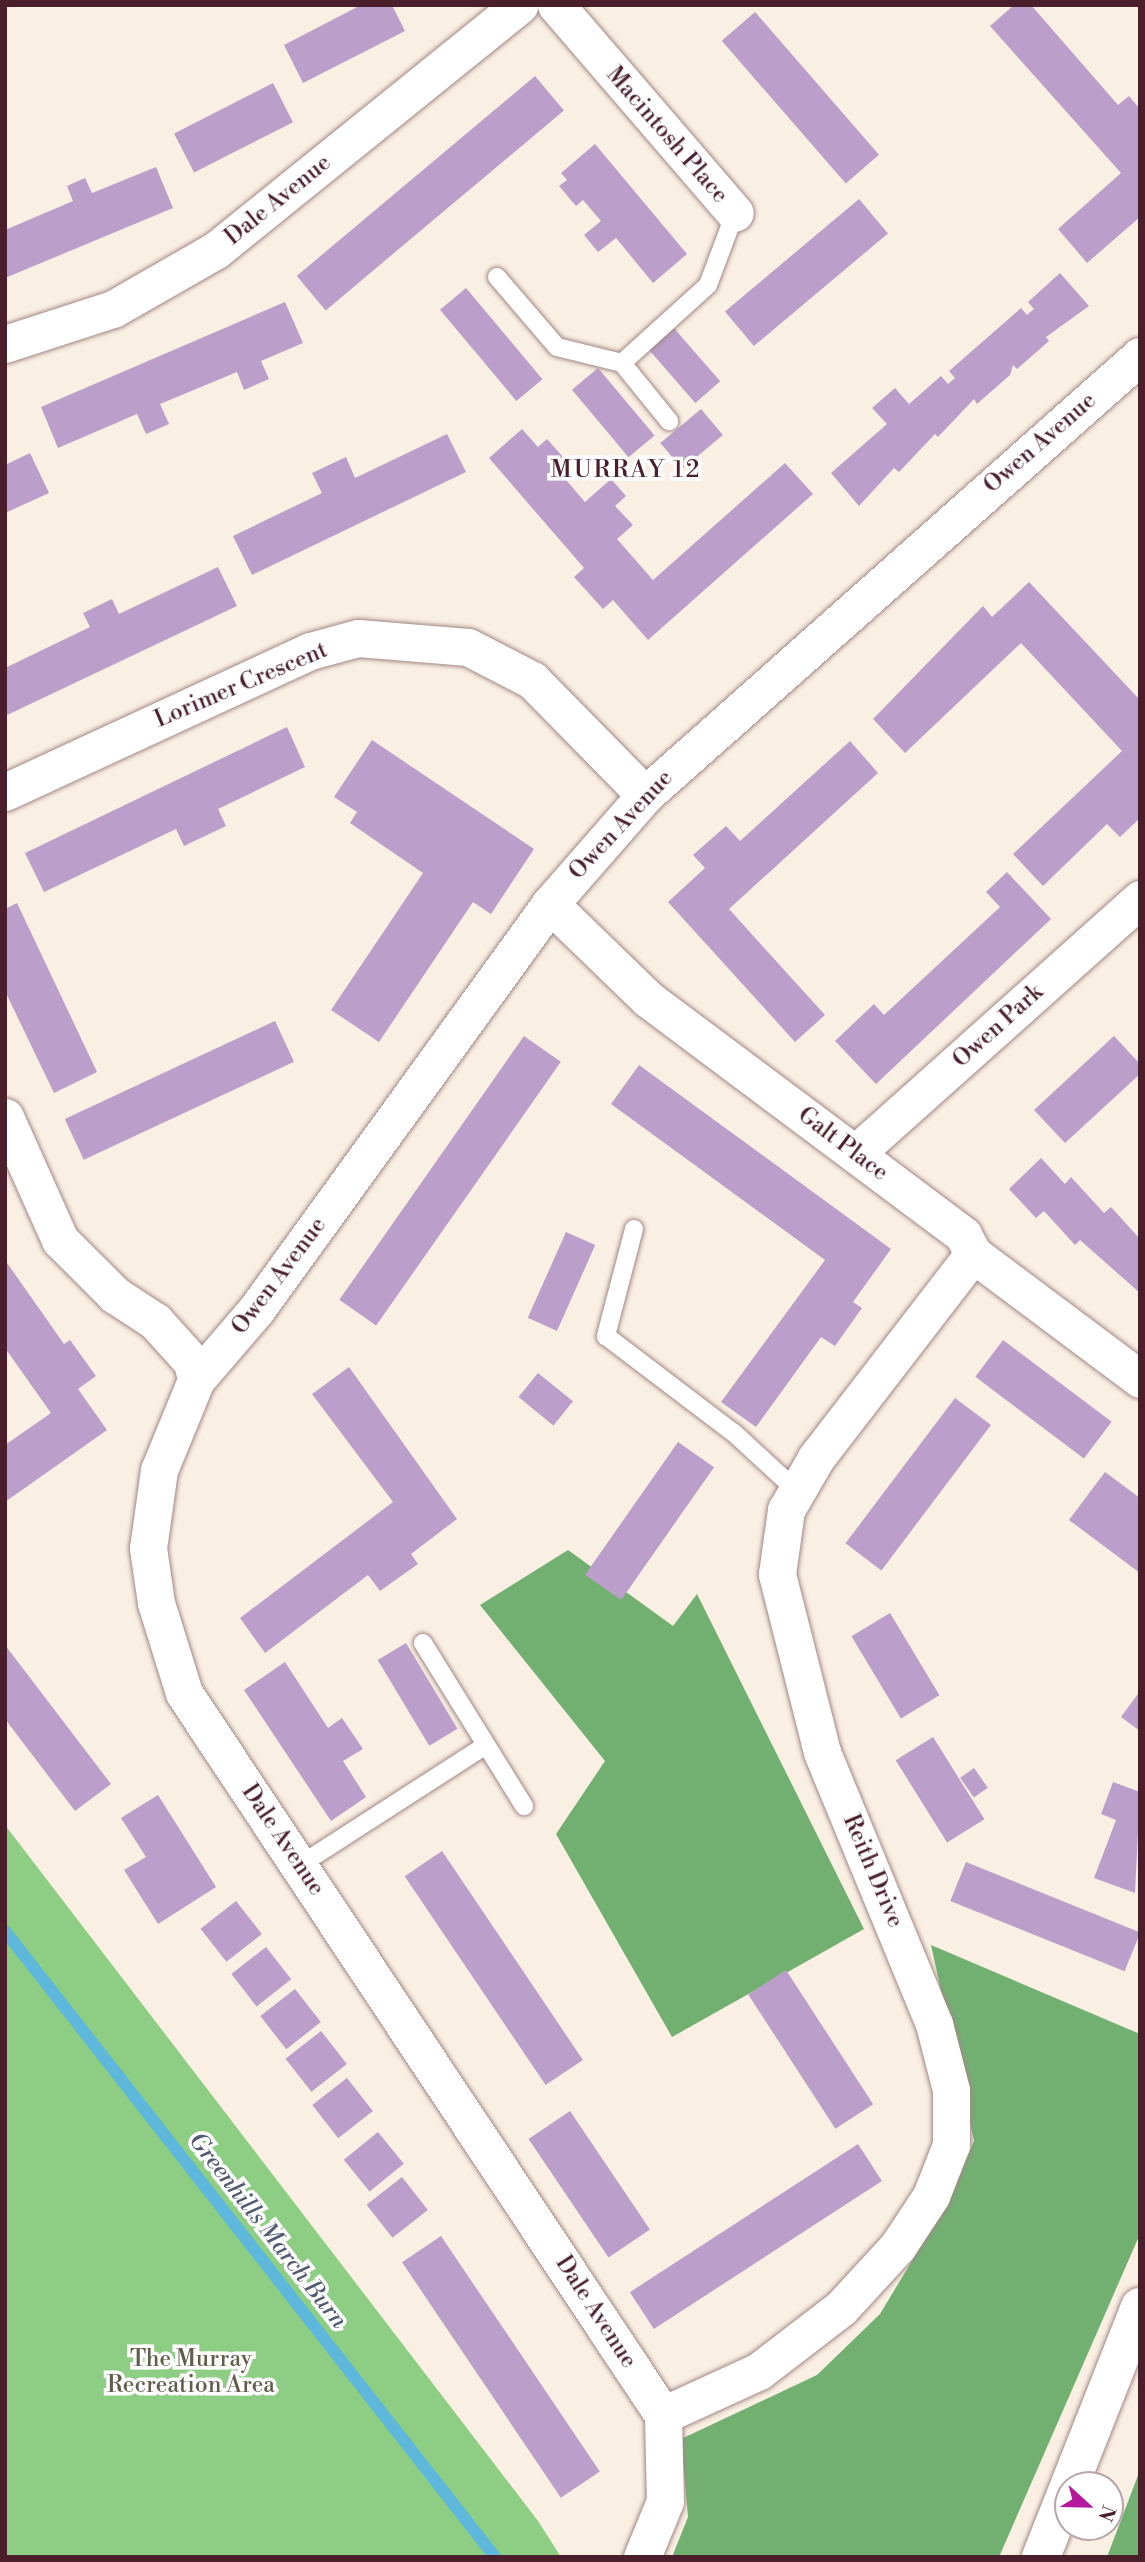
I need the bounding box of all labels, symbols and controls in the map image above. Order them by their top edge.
street label: Macintosh Place [600,61,734,209]
street label: Dale Avenue [219,149,337,251]
street label: Owen Avenue [978,387,1102,499]
district label: MURRAY 12 [552,457,700,485]
street label: Lorimer Crescent [151,636,331,734]
street label: Owen Avenue [563,765,679,885]
street label: Owen Park [947,978,1049,1074]
street label: Galt Place [792,1101,894,1187]
street label: Owen Avenue [226,1212,332,1340]
street label: Dale Avenue [236,1779,330,1901]
street label: Reith Drive [837,1810,909,1932]
water label: Greenhills March Burn [182,2127,352,2335]
street label: Dale Avenue [549,2251,643,2373]
park label: The Murray Recreation Area [107,2345,275,2399]
north arrow [1054,2471,1124,2541]
text: N [1093,2502,1121,2525]

